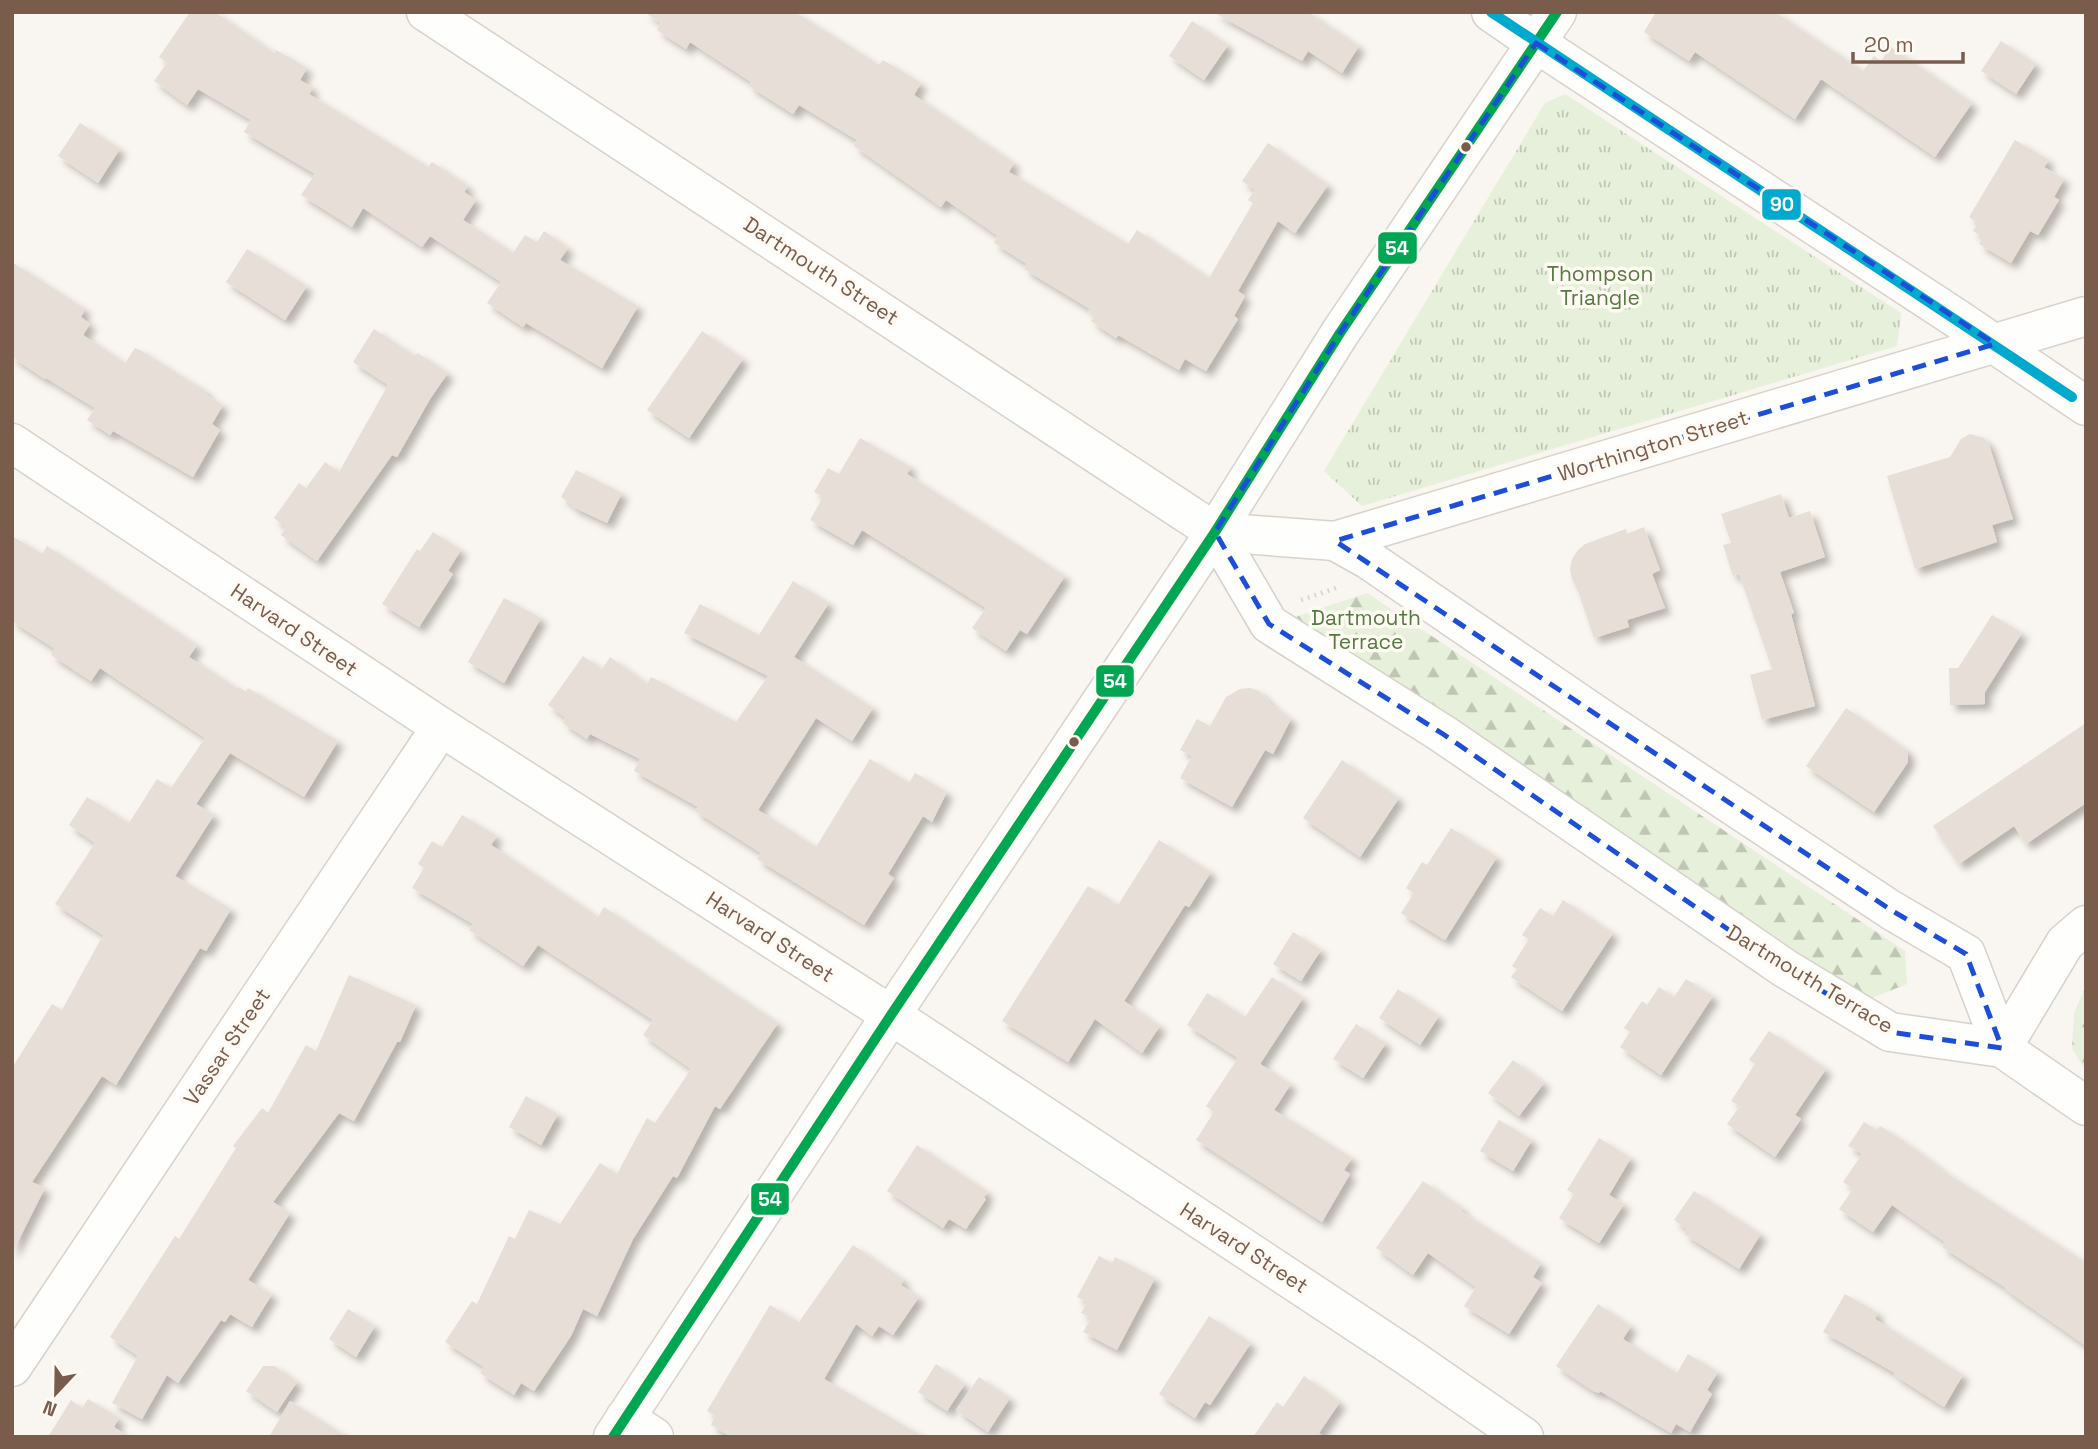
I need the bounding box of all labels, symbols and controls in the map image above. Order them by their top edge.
scale bar [1853,21,1963,65]
text: 20 m [1864,31,1914,58]
unlabelled marker [1459,140,1473,154]
line badge: 90 [1761,188,1802,221]
text: 90 [1770,192,1794,217]
street label: Dartmouth Street [739,210,904,331]
line badge: 54 [1377,231,1418,265]
text: 54 [1385,236,1409,261]
park label: Thompson Triangle [1547,260,1653,311]
street label: Worthington Street [1554,404,1751,487]
street label: Harvard Street [226,577,363,682]
park label: Dartmouth Terrace [1311,604,1421,655]
line badge: 54 [1095,664,1135,698]
text: 54 [1103,669,1127,694]
unlabelled marker [1067,735,1081,749]
street label: Harvard Street [701,885,839,988]
street label: Dartmouth Terrace [1722,918,1899,1039]
street label: Vassar Street [177,983,276,1111]
line badge: 54 [750,1182,790,1216]
text: 54 [758,1187,782,1212]
street label: Harvard Street [1175,1196,1313,1299]
north arrow [21,1358,91,1428]
text: N [39,1394,60,1422]

